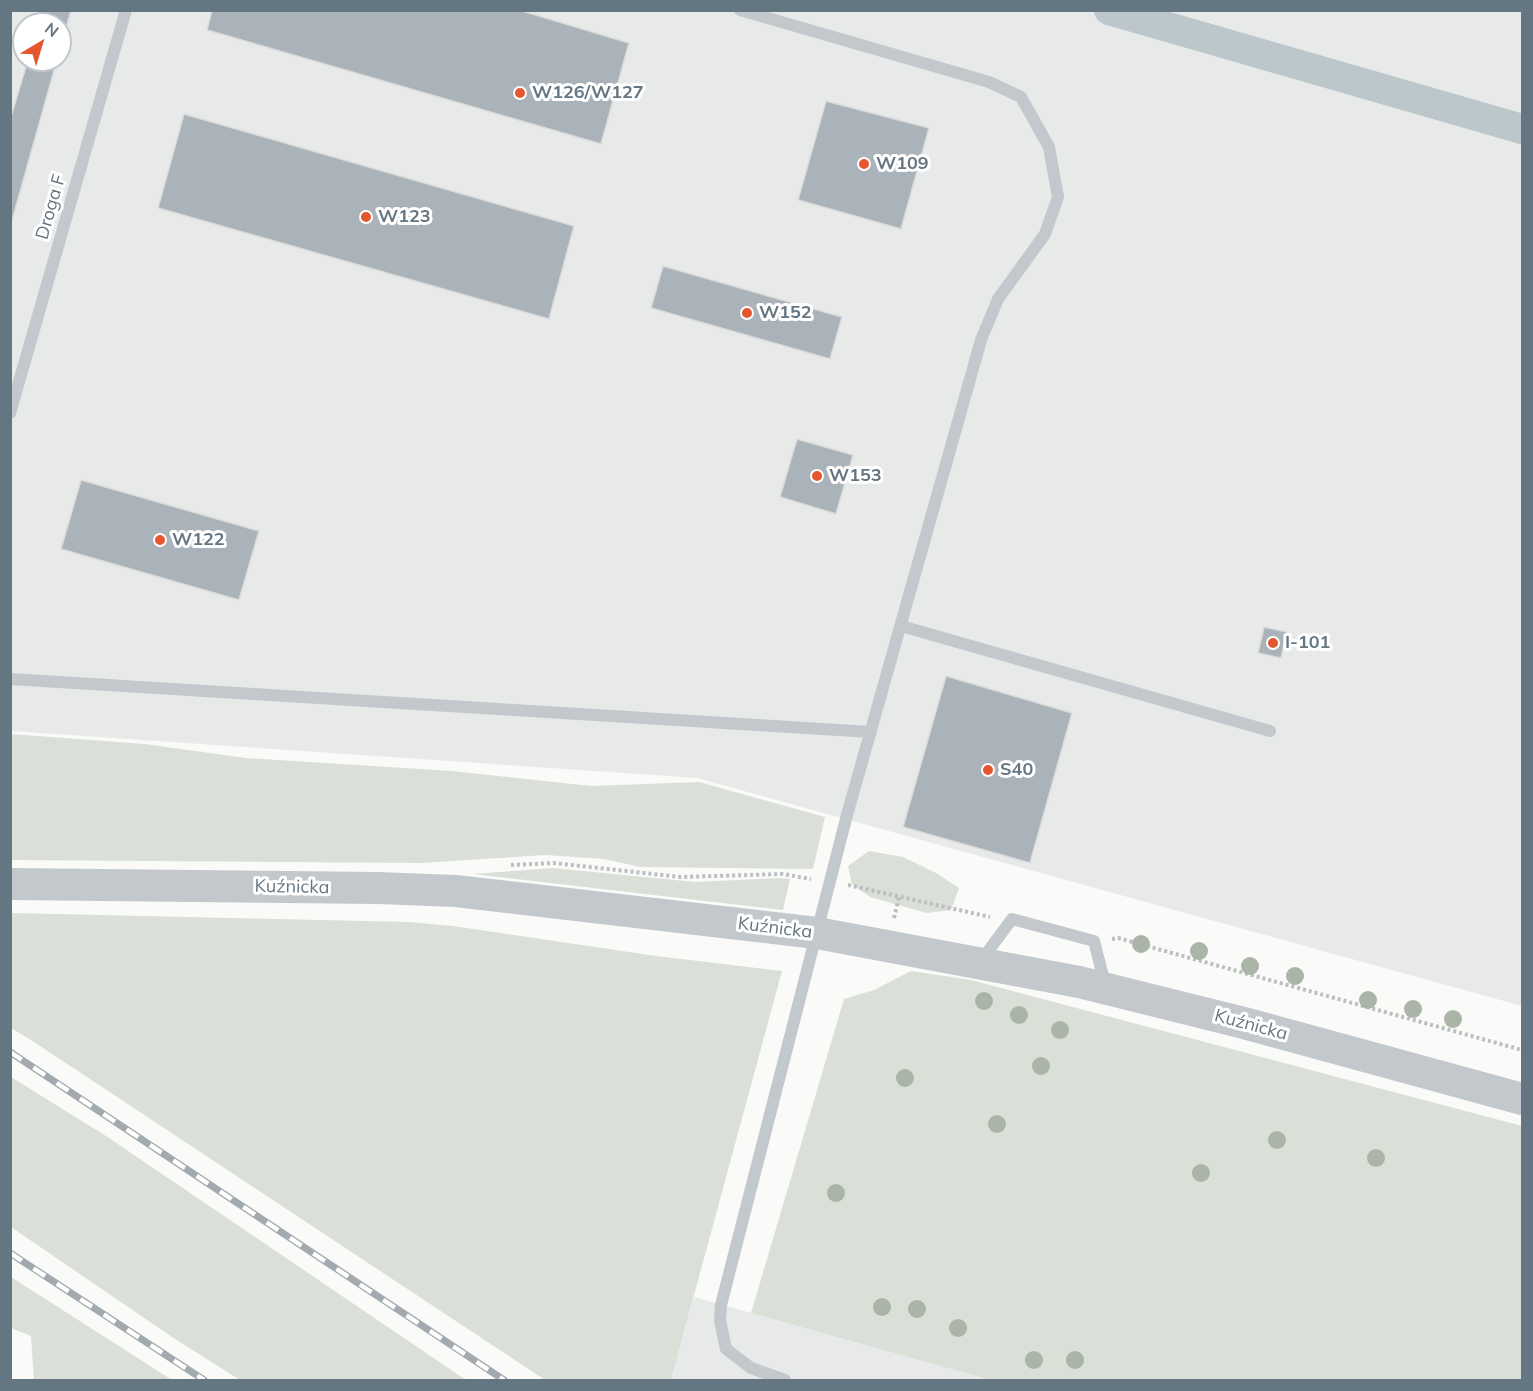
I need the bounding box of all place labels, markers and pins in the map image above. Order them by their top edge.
place label: W126/W127 [532,82,644,104]
marker: W126/W127 [513,86,527,100]
place label: W109 [876,153,929,175]
marker: W109 [857,157,871,171]
place label: W123 [378,206,431,228]
marker: W123 [359,210,373,224]
place label: W152 [759,302,812,324]
marker: W152 [740,306,754,320]
place label: W153 [829,465,882,487]
marker: W153 [810,469,824,483]
place label: W122 [172,529,225,551]
marker: W122 [153,533,167,547]
place label: I-101 [1285,632,1330,654]
marker: I-101 [1266,636,1280,650]
place label: S40 [1000,759,1033,781]
marker: S40 [981,763,995,777]

